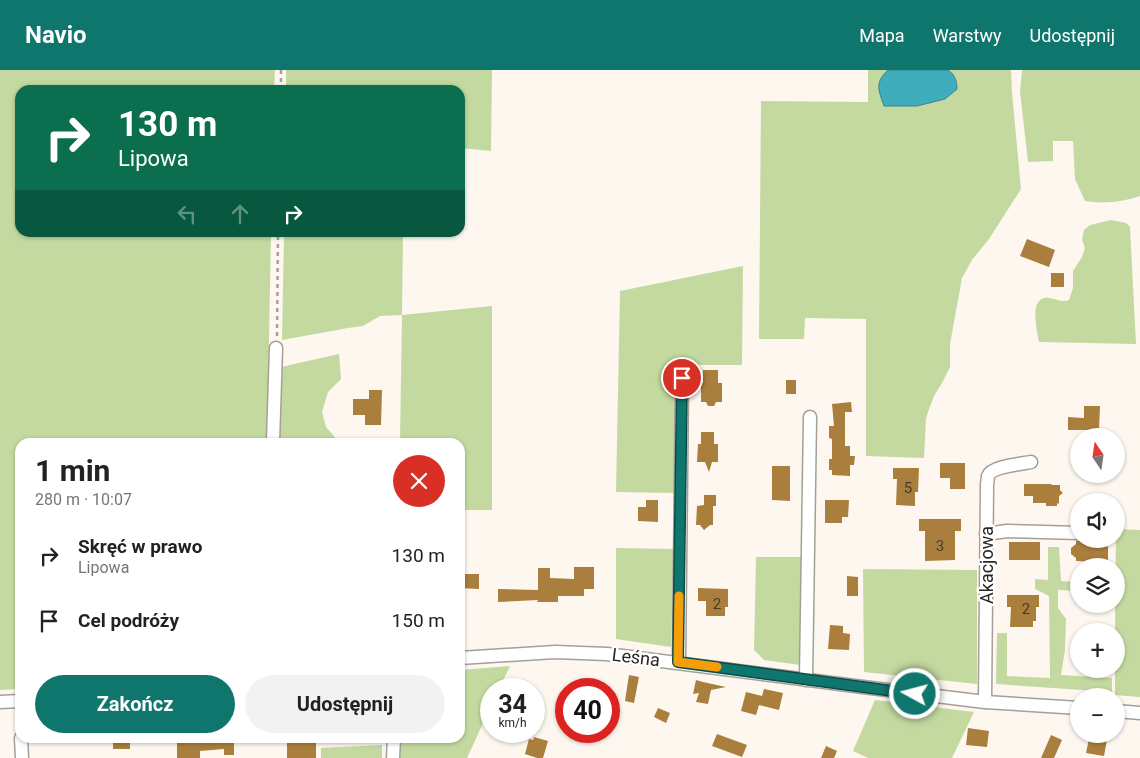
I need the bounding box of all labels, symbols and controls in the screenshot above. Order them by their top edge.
text: Navio [25,21,87,49]
text: Mapa [859,25,905,46]
text: Warstwy [933,25,1001,46]
text: Udostępnij [1029,25,1115,46]
text: 130 m [118,104,217,145]
icon: right [35,105,100,170]
text: Lipowa [118,146,189,171]
icon: left [173,200,201,228]
icon: ahead [226,200,254,228]
icon: right [279,200,307,228]
pin [661,357,703,399]
icon: arrive [668,364,696,392]
north arrow [1070,428,1125,482]
map controls [1070,428,1125,743]
text: 1 min [35,453,110,488]
button: close [393,455,445,507]
house number: 5 [904,479,912,497]
text: 280 m · 10:07 [35,490,132,509]
button: sound [1070,493,1125,548]
street label: Akacjowa [976,526,997,604]
text: Skręć w prawo [78,535,202,558]
house number: 3 [936,537,944,555]
icon: right [35,542,63,570]
text: 130 m [392,544,445,567]
text: Lipowa [78,558,129,577]
button: layers [1070,558,1125,613]
house number: 2 [713,595,721,613]
house number: 2 [1022,600,1030,618]
icon: arrive [35,607,63,635]
text: Cel podróży [78,609,179,632]
text: 150 m [392,609,445,632]
button: + [1070,623,1125,678]
street label: Leśna [611,644,661,670]
position arrow [888,667,940,719]
button: Zakończ [35,675,235,733]
button: Udostępnij [245,675,445,733]
speed limit sign: 40 [555,678,620,743]
button: − [1070,688,1125,743]
text: 34 [498,690,527,719]
text: km/h [498,716,527,730]

